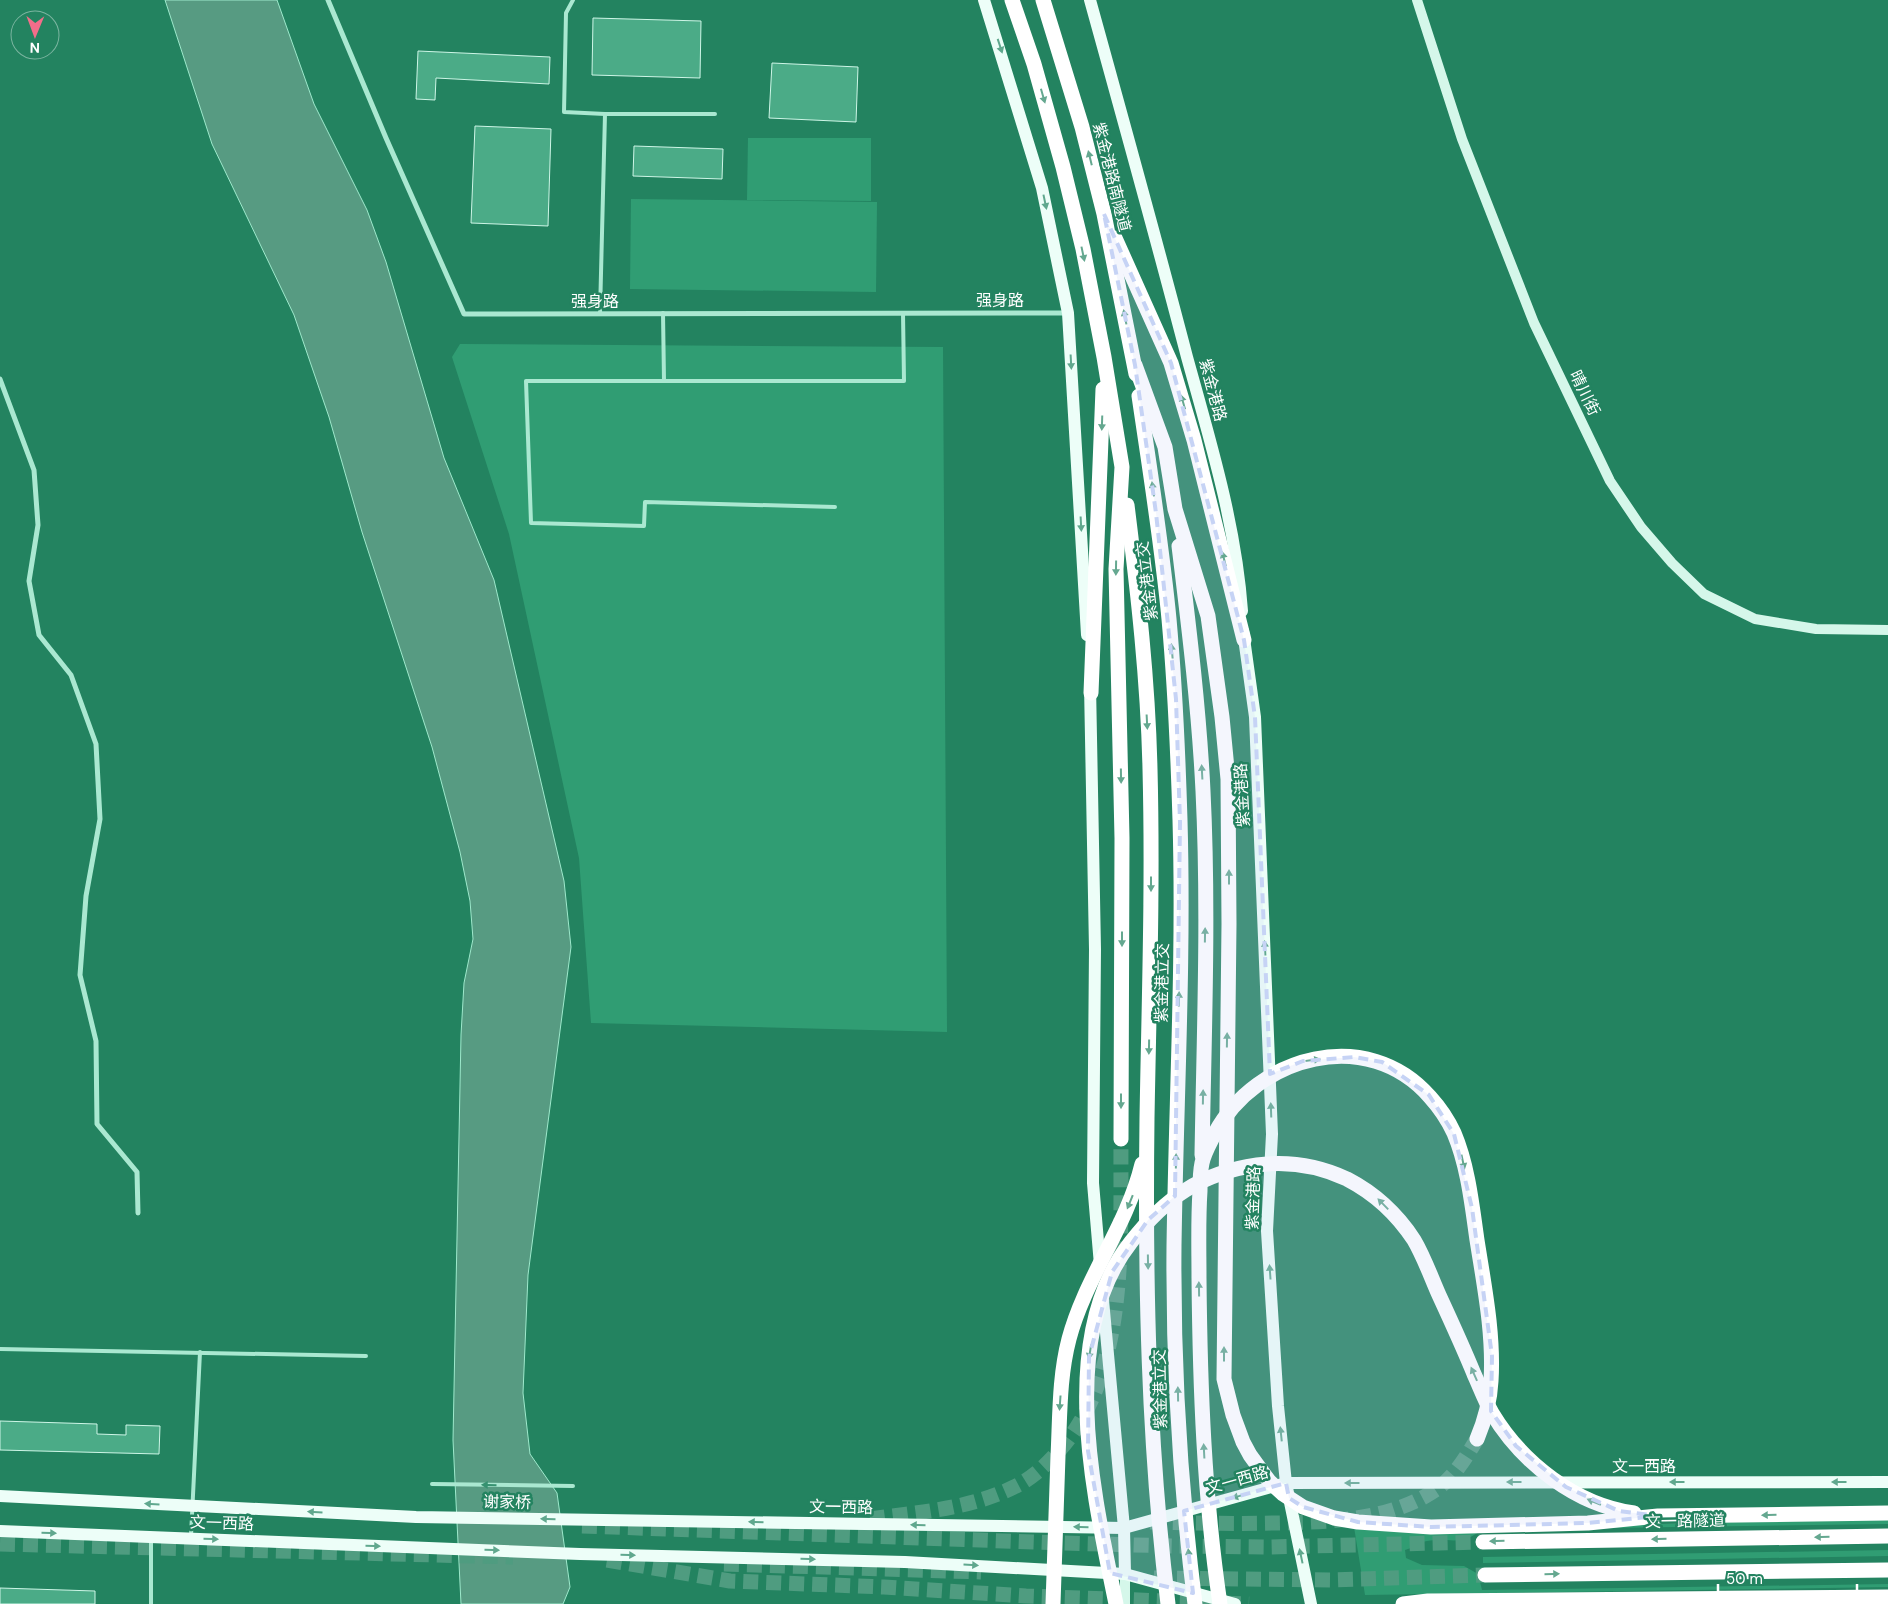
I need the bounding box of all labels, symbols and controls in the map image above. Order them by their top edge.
north arrow [10,10,60,60]
text: N [30,39,40,57]
one-way arrow [996,39,1004,54]
one-way arrow [1039,89,1047,104]
street label: 紫金港路南隧道 [1088,120,1136,234]
one-way arrow [1086,151,1094,166]
one-way arrow [1042,195,1050,211]
one-way arrow [1080,246,1088,262]
street label: 强身路 [976,290,1024,311]
street label: 强身路 [571,291,619,312]
one-way arrow [1121,309,1129,324]
one-way arrow [1068,354,1076,370]
street label: 紫金港路 [1195,356,1231,424]
street label: 晴川街 [1565,367,1605,419]
one-way arrow [1178,394,1186,409]
one-way arrow [1097,416,1105,432]
one-way arrow [1149,481,1157,497]
one-way arrow [1077,517,1085,533]
street label: 紫金港立交 [1132,540,1162,622]
one-way arrow [1220,552,1228,567]
one-way arrow [1112,561,1120,577]
one-way arrow [1167,642,1175,658]
one-way arrow [1144,714,1152,730]
street label: 紫金港路 [1230,762,1254,828]
one-way arrow [1198,764,1206,780]
one-way arrow [1117,769,1125,785]
one-way arrow [1225,869,1233,885]
one-way arrow [1147,876,1155,892]
one-way arrow [1201,927,1209,943]
one-way arrow [1118,931,1126,947]
one-way arrow [1261,939,1269,955]
street label: 紫金港立交 [1151,943,1173,1023]
one-way arrow [1175,990,1183,1006]
one-way arrow [1223,1032,1231,1048]
one-way arrow [1144,1039,1152,1055]
one-way arrow [1305,1056,1321,1064]
one-way arrow [1199,1089,1207,1105]
one-way arrow [1117,1094,1125,1110]
one-way arrow [1267,1102,1275,1118]
one-way arrow [1172,1153,1180,1169]
one-way arrow [1459,1154,1467,1170]
street label: 紫金港路 [1241,1166,1265,1230]
one-way arrow [1125,1195,1133,1209]
one-way arrow [1377,1198,1389,1210]
one-way arrow [1144,1254,1152,1270]
one-way arrow [1265,1264,1273,1280]
one-way arrow [1195,1281,1203,1297]
one-way arrow [1085,1344,1093,1360]
one-way arrow [1220,1345,1228,1361]
street label: 紫金港立交 [1149,1349,1171,1429]
one-way arrow [1470,1367,1478,1381]
one-way arrow [1173,1385,1181,1401]
one-way arrow [1056,1395,1064,1411]
one-way arrow [1277,1426,1285,1442]
one-way arrow [1199,1443,1207,1459]
street label: 文一西路 [1612,1456,1676,1477]
street label: 文一西路 [1203,1461,1271,1499]
one-way arrow [1506,1478,1522,1486]
one-way arrow [1669,1478,1685,1486]
one-way arrow [1831,1478,1847,1486]
one-way arrow [1344,1479,1360,1487]
one-way arrow [481,1481,497,1489]
street label: 谢家桥 [483,1491,531,1513]
one-way arrow [1231,1492,1247,1500]
street label: 文一西路 [809,1496,873,1518]
one-way arrow [1587,1497,1601,1505]
one-way arrow [144,1499,160,1507]
one-way arrow [306,1507,322,1515]
street label: 文一路隧道 [1645,1510,1725,1532]
street label: 文一西路 [190,1511,254,1535]
one-way arrow [1761,1511,1777,1519]
one-way arrow [540,1515,556,1523]
one-way arrow [748,1518,764,1526]
one-way arrow [910,1521,926,1529]
one-way arrow [1073,1523,1089,1531]
one-way arrow [41,1529,57,1537]
one-way arrow [1814,1533,1830,1541]
one-way arrow [1651,1535,1667,1543]
one-way arrow [203,1536,219,1544]
one-way arrow [1489,1538,1505,1546]
one-way arrow [366,1542,382,1550]
one-way arrow [485,1547,501,1555]
one-way arrow [1184,1547,1192,1563]
one-way arrow [1297,1549,1305,1564]
one-way arrow [621,1551,637,1559]
one-way arrow [800,1555,816,1563]
one-way arrow [963,1562,979,1570]
scale bar [1718,1562,1857,1594]
text: 50 m [1726,1569,1763,1589]
one-way arrow [1544,1570,1560,1578]

